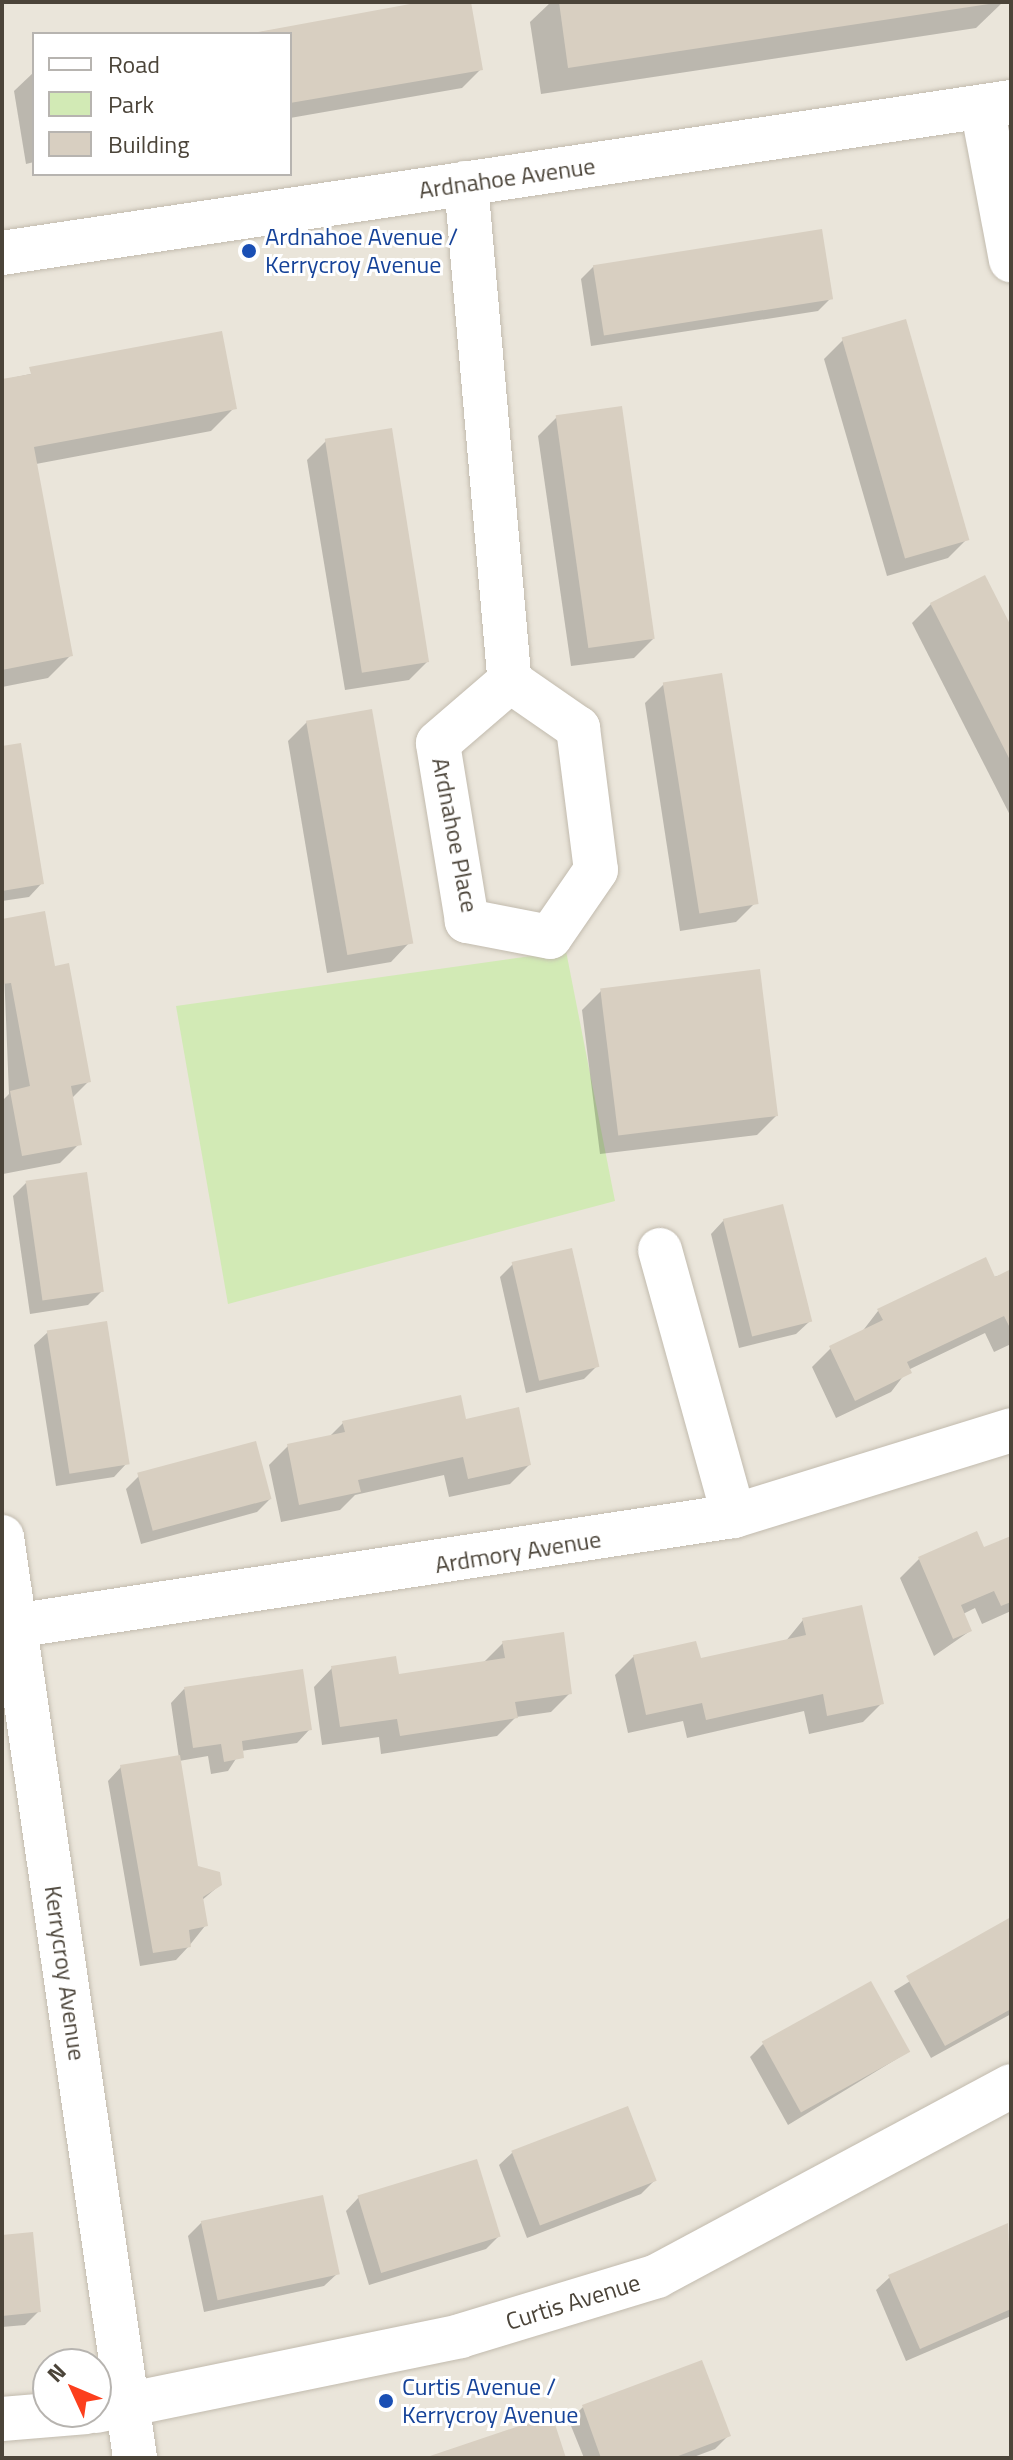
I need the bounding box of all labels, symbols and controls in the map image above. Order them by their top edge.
legend [32,32,292,176]
text: Road [108,46,160,82]
text: Park [108,86,154,122]
text: Building [108,126,190,162]
street label: Ardnahoe Avenue [417,151,597,205]
place label: Ardnahoe Avenue / Kerrycroy Avenue [265,223,458,279]
marker: Ardnahoe Avenue / Kerrycroy Avenue [240,242,258,260]
street label: Ardnahoe Place [426,755,484,915]
street label: Ardmory Avenue [433,1525,603,1579]
street label: Kerrycroy Avenue [38,1884,92,2062]
street label: Curtis Avenue [502,2268,644,2336]
north arrow [32,2348,112,2428]
text: N [39,2355,74,2390]
place label: Curtis Avenue / Kerrycroy Avenue [402,2373,578,2429]
marker: Curtis Avenue / Kerrycroy Avenue [377,2392,395,2410]

